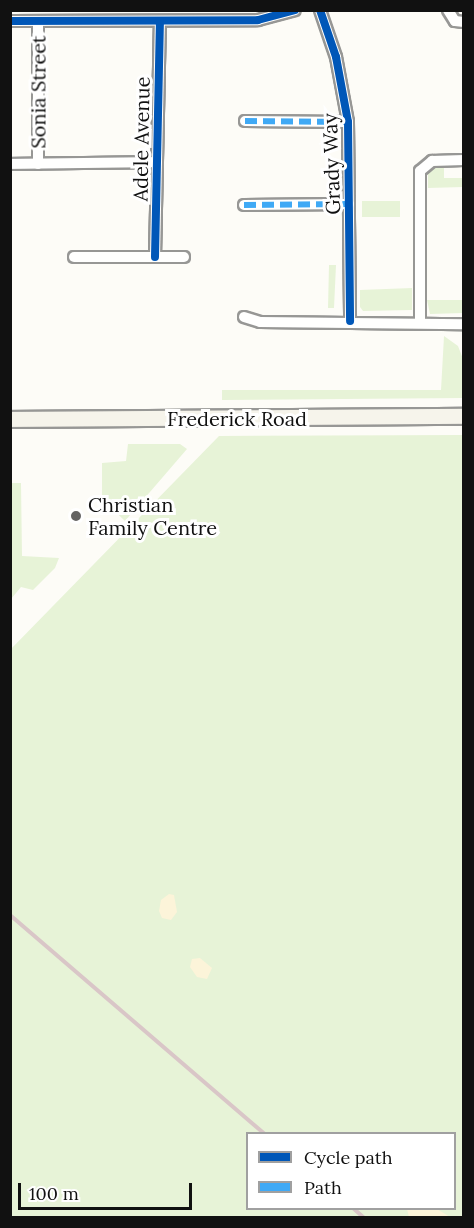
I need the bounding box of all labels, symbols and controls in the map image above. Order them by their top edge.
street label: Sonia Street [26,35,50,149]
street label: Adele Avenue [128,76,154,202]
street label: Grady Way [317,113,345,215]
street label: Frederick Road [167,406,307,430]
place label: Christian Family Centre [88,492,217,539]
marker: Christian Family Centre [69,509,83,523]
legend [246,1132,456,1210]
text: Cycle path [304,1146,393,1169]
scale bar [21,1171,195,1209]
text: Path [304,1176,342,1199]
text: 100 m [29,1182,79,1205]

